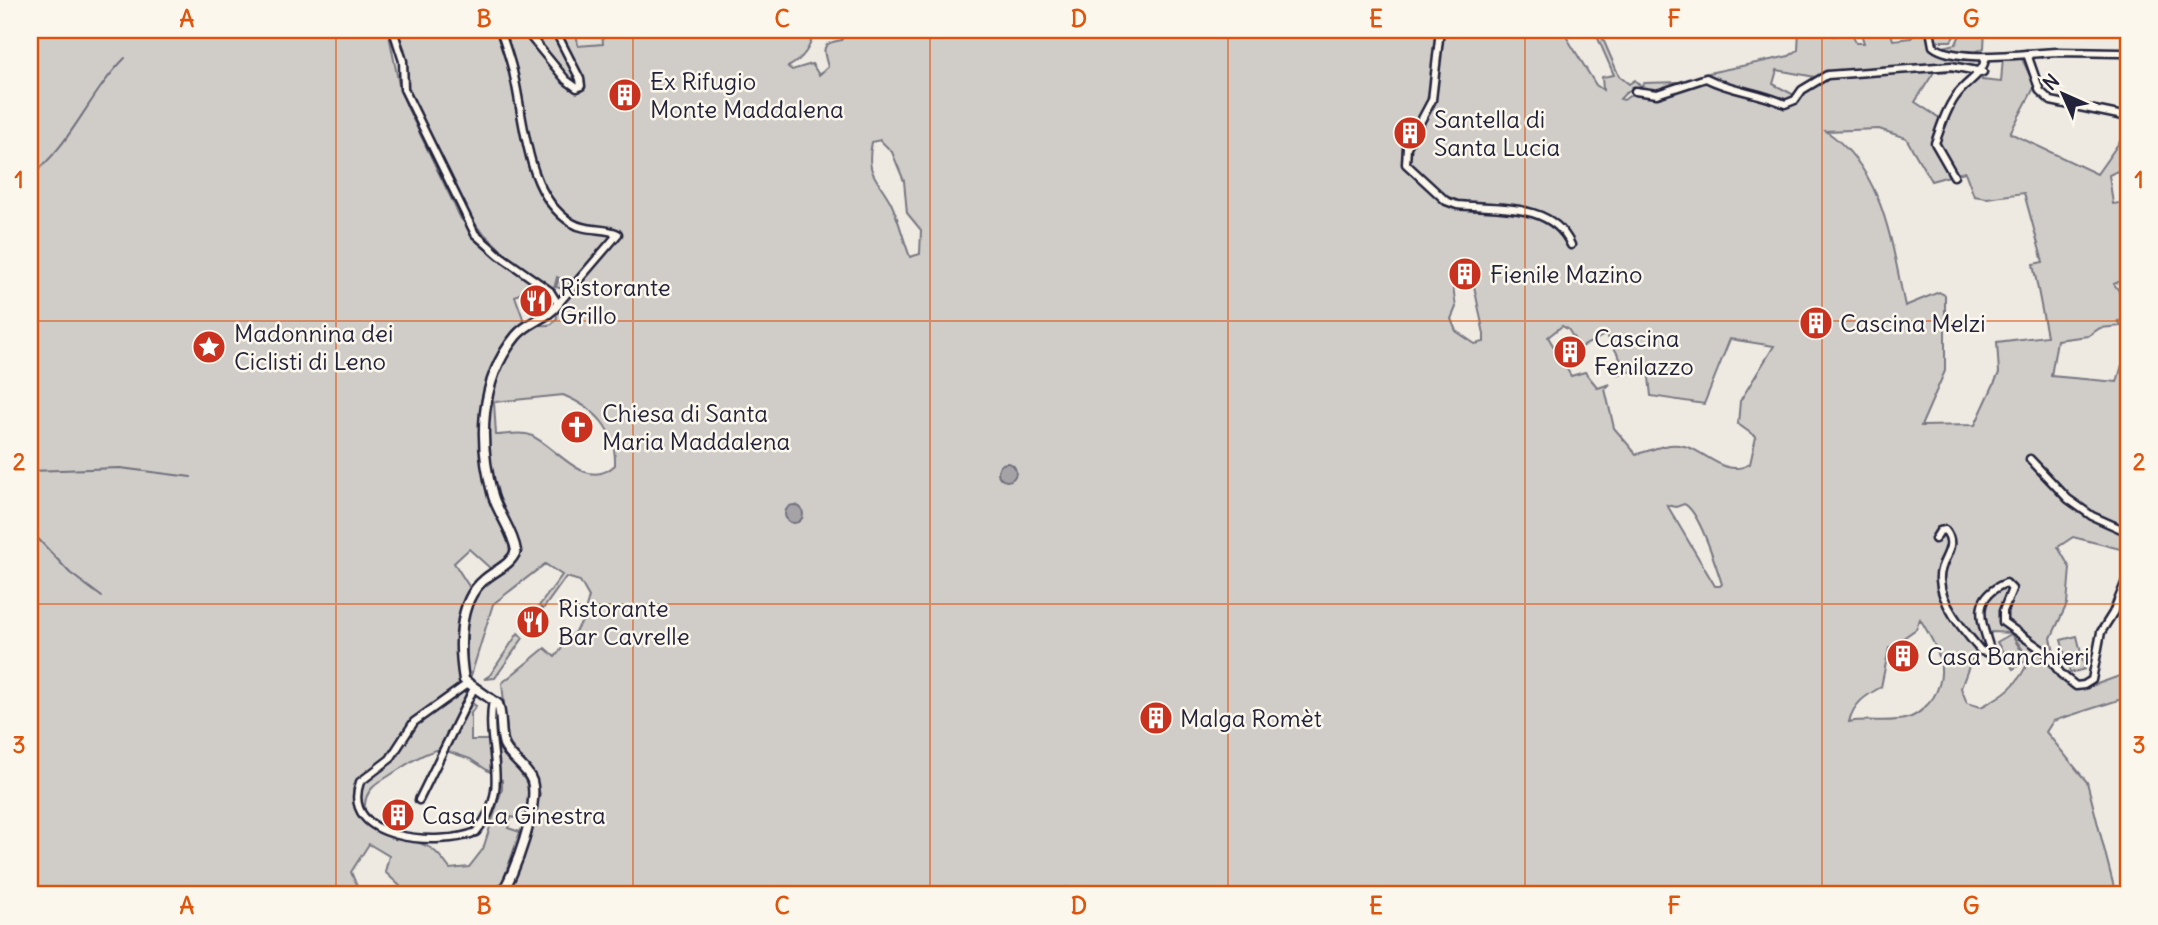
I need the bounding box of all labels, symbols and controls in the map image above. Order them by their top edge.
text: A [180,4,195,33]
text: B [476,4,492,33]
text: C [774,4,790,33]
text: D [1071,4,1087,33]
text: E [1369,4,1383,33]
text: F [1667,4,1681,33]
text: G [1963,4,1979,33]
north arrow [2028,60,2098,130]
place label: Ex Rifugio Monte Maddalena [650,66,844,124]
text: N [2038,69,2064,95]
building icon: Ex Rifugio Monte Maddalena [606,76,644,114]
place label: Santella di Santa Lucia [1434,104,1560,162]
building icon: Santella di Santa Lucia [1391,114,1429,152]
text: 1 [14,165,24,194]
text: 1 [2134,165,2144,194]
building icon: Fienile Mazino [1446,255,1484,293]
place label: Fienile Mazino [1490,259,1642,289]
place label: Ristorante Grillo [560,272,671,330]
restaurant icon: Ristorante Grillo [517,282,555,320]
building icon: Cascina Melzi [1797,304,1835,342]
place label: Cascina Melzi [1840,308,1986,338]
place label: Madonnina dei Ciclisti di Leno [234,318,393,376]
place label: Cascina Fenilazzo [1594,323,1694,381]
place icon: Madonnina dei Ciclisti di Leno [190,328,228,366]
building icon: Cascina Fenilazzo [1551,333,1589,371]
place label: Chiesa di Santa Maria Maddalena [602,398,790,456]
church icon: Chiesa di Santa Maria Maddalena [558,408,596,446]
text: 2 [13,447,26,476]
text: 2 [2133,447,2146,476]
place label: Ristorante Bar Cavrelle [558,593,690,651]
restaurant icon: Ristorante Bar Cavrelle [514,603,552,641]
building icon: Casa Banchieri [1884,637,1922,675]
place label: Casa Banchieri [1927,641,2090,671]
building icon: Malga Romèt [1137,699,1175,737]
place label: Malga Romèt [1180,703,1322,733]
text: 3 [12,730,26,759]
text: 3 [2132,730,2146,759]
building icon: Casa La Ginestra [379,796,417,834]
place label: Casa La Ginestra [422,800,606,830]
text: A [180,891,195,920]
text: B [476,891,492,920]
text: C [774,891,790,920]
text: D [1071,891,1087,920]
text: E [1369,891,1383,920]
text: F [1667,891,1681,920]
text: G [1963,891,1979,920]

